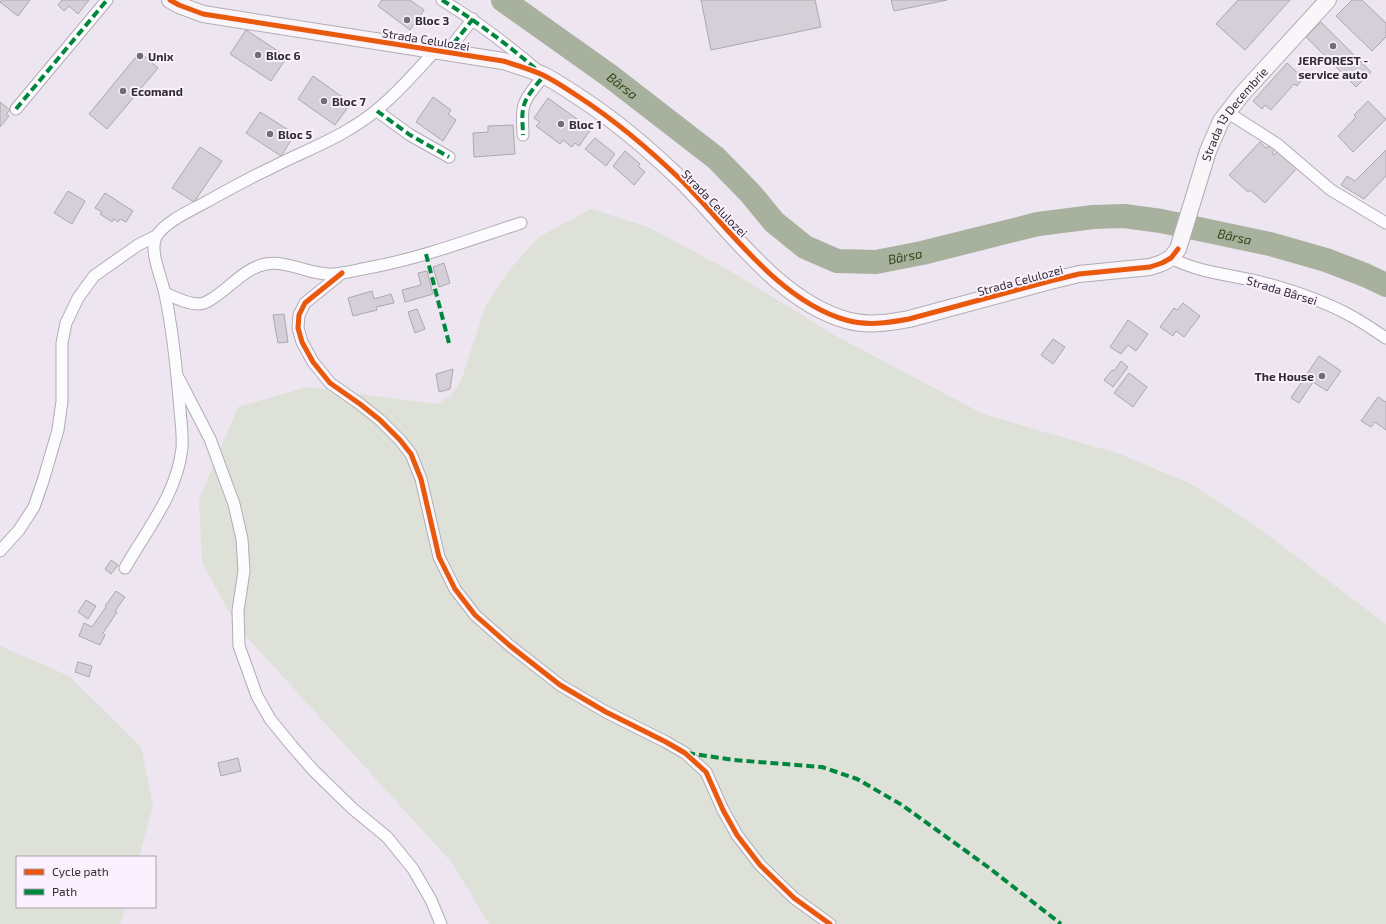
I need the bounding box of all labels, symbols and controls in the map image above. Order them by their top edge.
place label: Bloc 3 [415,13,449,27]
marker: Bloc 3 [402,15,412,25]
street label: Strada Celulozei [381,25,471,53]
marker: JERFOREST - service auto [1328,41,1338,51]
place label: Bloc 6 [266,48,300,62]
place label: Unix [148,49,174,63]
marker: Bloc 6 [253,50,263,60]
marker: Unix [135,51,145,61]
place label: JERFOREST - service auto [1298,53,1368,81]
street label: Strada 13 Decembrie [1198,64,1270,163]
water label: Bârsa [604,69,641,103]
place label: Ecomand [131,84,183,98]
marker: Ecomand [118,86,128,96]
place label: Bloc 7 [332,94,366,108]
marker: Bloc 7 [319,96,329,106]
place label: Bloc 1 [569,117,602,131]
marker: Bloc 1 [556,119,566,129]
place label: Bloc 5 [278,127,312,141]
marker: Bloc 5 [265,129,275,139]
street label: Strada Celulozei [679,166,751,240]
water label: Bârsa [1216,225,1253,248]
water label: Bârsa [886,245,924,268]
street label: Strada Celulozei [976,262,1065,298]
street label: Strada Bârsei [1245,273,1319,307]
place label: The House [1255,369,1314,383]
marker: The House [1317,371,1327,381]
legend [16,856,156,908]
text: Cycle path [52,864,109,878]
text: Path [52,884,77,898]

